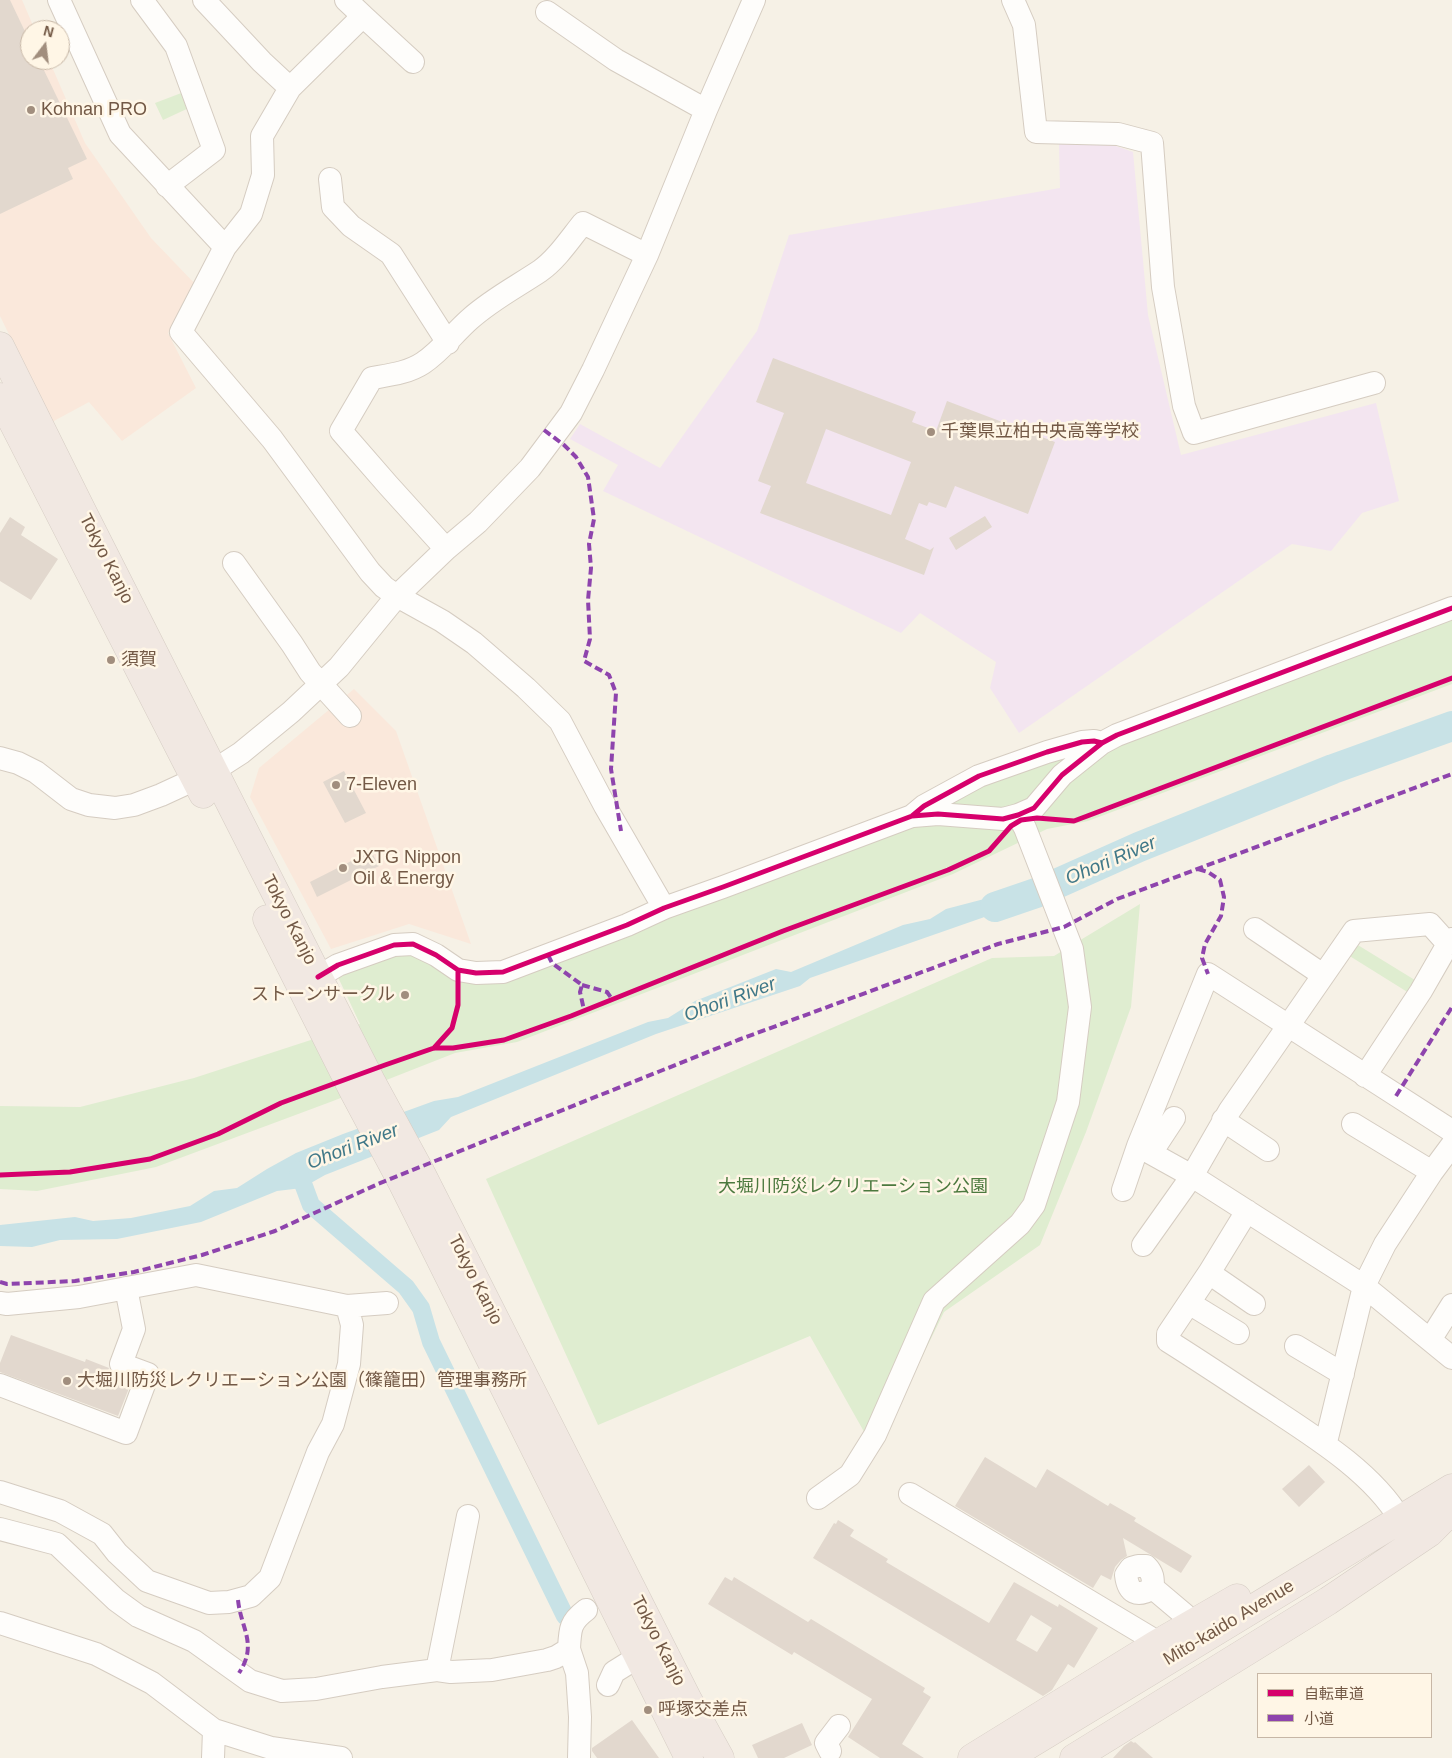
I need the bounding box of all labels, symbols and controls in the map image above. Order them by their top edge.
north arrow [20,20,70,70]
text: N [42,22,56,41]
place label: Kohnan PRO [41,99,147,121]
marker: Kohnan PRO [25,104,37,116]
place label: 千葉県立柏中央高等学校 [941,421,1139,443]
marker: 千葉県立柏中央高等学校 [925,426,937,438]
street label: Tokyo Kanjo [74,510,138,608]
place label: 須賀 [121,649,157,671]
marker: 須賀 [105,654,117,666]
place label: 7-Eleven [346,774,417,796]
marker: 7-Eleven [330,779,342,791]
water label: Ohori River [1062,832,1160,890]
place label: JXTG Nippon Oil & Energy [353,847,461,890]
marker: JXTG Nippon Oil & Energy [337,862,349,874]
street label: Tokyo Kanjo [257,871,321,969]
water label: Ohori River [681,973,779,1027]
place label: ストーンサークル [251,984,395,1006]
marker: ストーンサークル [399,989,411,1001]
water label: Ohori River [304,1119,402,1175]
park label: 大堀川防災レクリエーション公園 [718,1176,988,1198]
street label: Tokyo Kanjo [443,1231,507,1329]
place label: 大堀川防災レクリエーション公園（篠籠田）管理事務所 [77,1370,527,1392]
marker: 大堀川防災レクリエーション公園（篠籠田）管理事務所 [61,1375,73,1387]
street label: Mito-kaido Avenue [1160,1575,1298,1671]
street label: Tokyo Kanjo [626,1592,690,1690]
legend [1257,1673,1432,1738]
text: 自転車道 [1304,1685,1364,1702]
place label: 呼塚交差点 [658,1699,748,1721]
marker: 呼塚交差点 [642,1704,654,1716]
text: 小道 [1304,1710,1334,1727]

